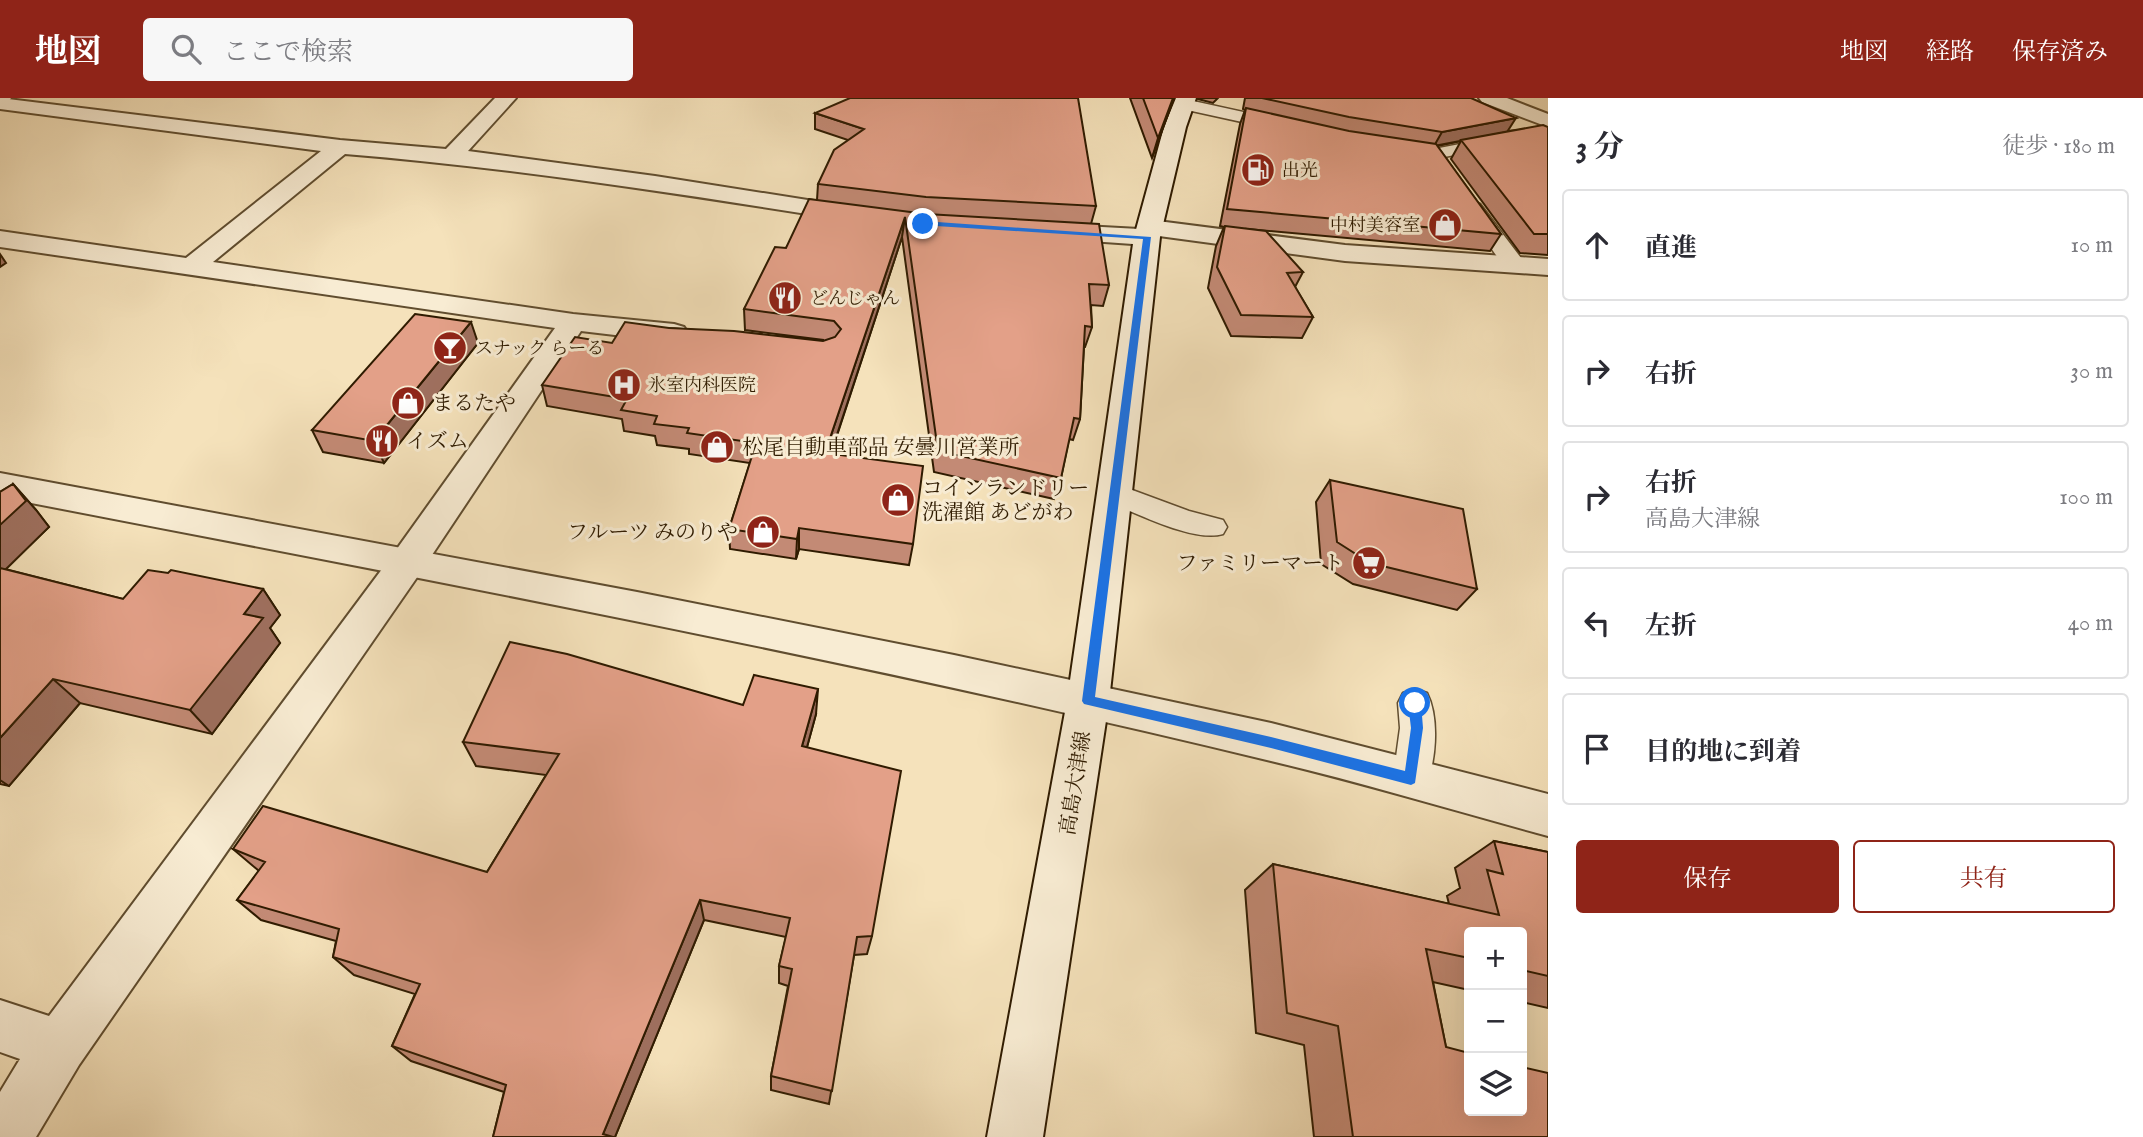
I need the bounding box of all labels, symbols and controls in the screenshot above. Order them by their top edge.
search box [143,18,633,81]
icon: search [167,30,205,68]
text: 地図 [35,32,101,74]
text: ここで検索 [223,36,353,69]
text: 地図 [1840,37,1888,68]
text: 経路 [1926,37,1974,68]
text: 保存済み [2012,37,2108,68]
text: 3 分 [1576,129,1624,167]
text: 徒歩 · 180 m [2002,132,2115,161]
fuel station icon: 出光 [1239,151,1277,189]
place label: 出光 [1282,160,1318,183]
shop icon: 中村美容室 [1426,206,1464,244]
route end [907,208,938,239]
place label: 中村美容室 [1330,215,1420,238]
icon: ahead [1578,226,1616,264]
text: 10 m [2070,231,2113,260]
text: 直進 [1645,232,1697,265]
restaurant icon: どんじゃん [766,279,804,317]
place label: どんじゃん [810,288,900,311]
bar icon: スナック らーる [431,329,469,367]
place label: スナック らーる [475,338,604,361]
icon: right [1578,352,1616,390]
text: 30 m [2070,357,2113,386]
text: 右折 [1645,358,1697,391]
hospital icon: 氷室内科医院 [605,366,643,404]
place label: 氷室内科医院 [648,375,756,398]
shop icon: まるたや [389,384,427,422]
place label: まるたや [432,391,516,418]
restaurant icon: イズム [363,422,401,460]
shop icon: 松尾自動車部品 安曇川営業所 [698,428,736,466]
place label: イズム [406,429,469,456]
place label: 松尾自動車部品 安曇川営業所 [742,435,1020,462]
text: 右折 [1645,467,1697,500]
place label: コインランドリー 洗濯館 あどがわ [922,476,1089,527]
icon: right [1578,478,1616,516]
shop icon: コインランドリー 洗濯館 あどがわ [879,481,917,519]
text: 100 m [2059,483,2113,512]
text: 高島大津線 [1645,505,1760,534]
shop icon: フルーツ みのりや [744,513,782,551]
place label: フルーツ みのりや [567,520,738,547]
supermarket icon: ファミリーマート [1350,544,1388,582]
place label: ファミリーマート [1176,551,1344,578]
icon: left [1578,604,1616,642]
text: 40 m [2068,609,2113,638]
text: 左折 [1645,610,1697,643]
route start [1399,687,1430,718]
street label: 高島大津線 [1055,729,1098,837]
icon: arrive [1578,730,1616,768]
text: 目的地に到着 [1645,736,1801,769]
button: 保存 [1576,840,1839,913]
button: 共有 [1853,840,2115,913]
map controls [1464,927,1527,1116]
button: + [1464,927,1527,990]
button: − [1464,990,1527,1053]
button: layers [1464,1053,1527,1116]

